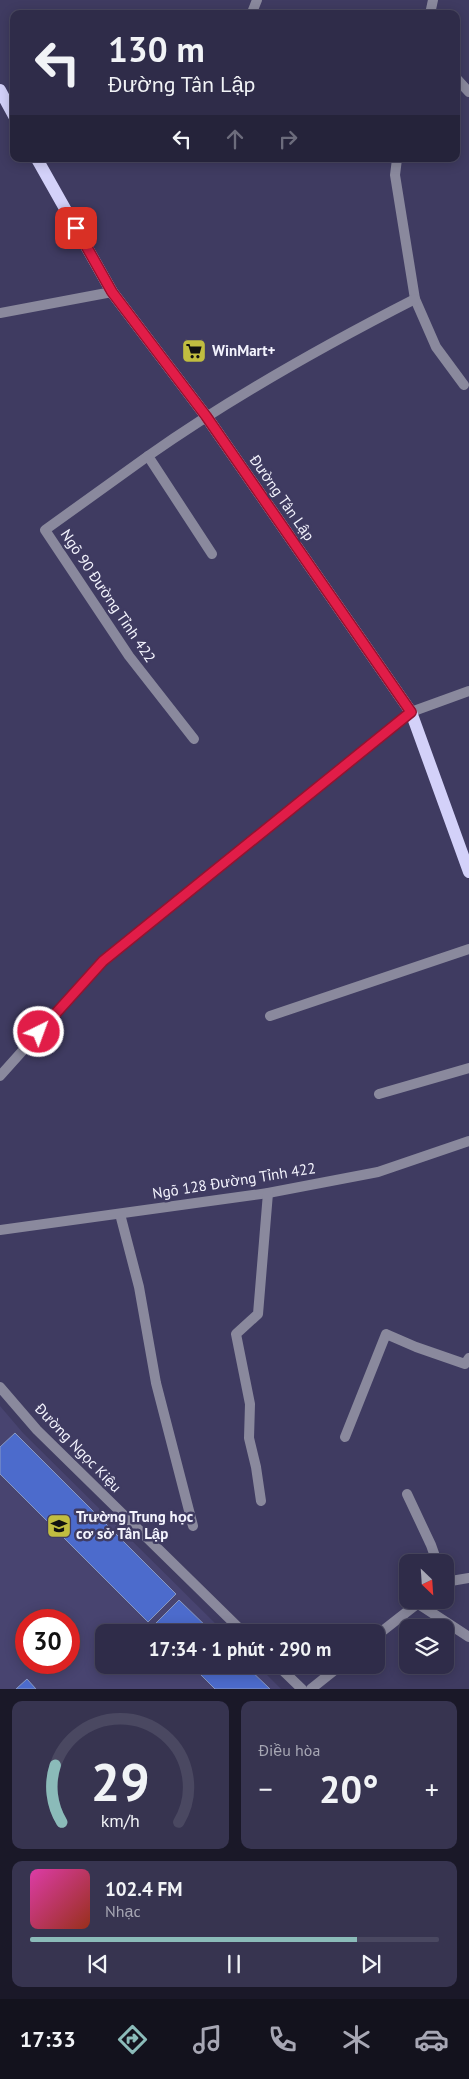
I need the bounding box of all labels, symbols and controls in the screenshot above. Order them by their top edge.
text: 130 m [108,26,205,72]
icon: left [25,30,90,95]
text: Đường Tân Lập [108,70,256,98]
icon: left [168,125,196,153]
icon: ahead [221,125,249,153]
icon: right [274,125,302,153]
pin [55,207,97,249]
icon: arrive [62,214,90,242]
supermarket icon: WinMart+ [181,338,207,364]
place label: WinMart+ [212,341,276,360]
street label: Đường Tân Lập [245,450,319,544]
street label: Ngõ 90 Đường Tỉnh 422 [57,525,160,666]
position arrow [12.0,1005,64.0,1057]
street label: Ngõ 128 Đường Tỉnh 422 [151,1158,317,1203]
street label: Đường Ngọc Kiệu [30,1398,126,1496]
place label: Trường Trung học cơ sở Tân Lập [76,1507,194,1543]
school or university icon: Trường Trung học cơ sở Tân Lập [46,1513,72,1539]
north arrow [399,1554,454,1609]
map controls [399,1554,454,1674]
speed limit sign: 30 [15,1609,80,1674]
button: layers [399,1619,454,1674]
text: 17:34 · 1 phút · 290 m [149,1637,331,1661]
text: Điều hòa [259,1740,320,1760]
text: 29 [91,1748,150,1815]
text: 20° [319,1764,379,1813]
text: − [259,1770,273,1807]
text: + [425,1770,439,1807]
text: km/h [101,1809,140,1832]
text: 102.4 FM [105,1877,182,1901]
text: Nhạc [105,1901,141,1921]
icon: previous [84,1950,112,1978]
icon: pause [220,1950,248,1978]
icon: next [357,1950,385,1978]
icon: directions [115,2022,150,2057]
icon: music [190,2022,225,2057]
icon: phone [265,2022,300,2057]
icon: climate [339,2022,374,2057]
icon: car [414,2022,449,2057]
text: 17:33 [20,2025,76,2053]

